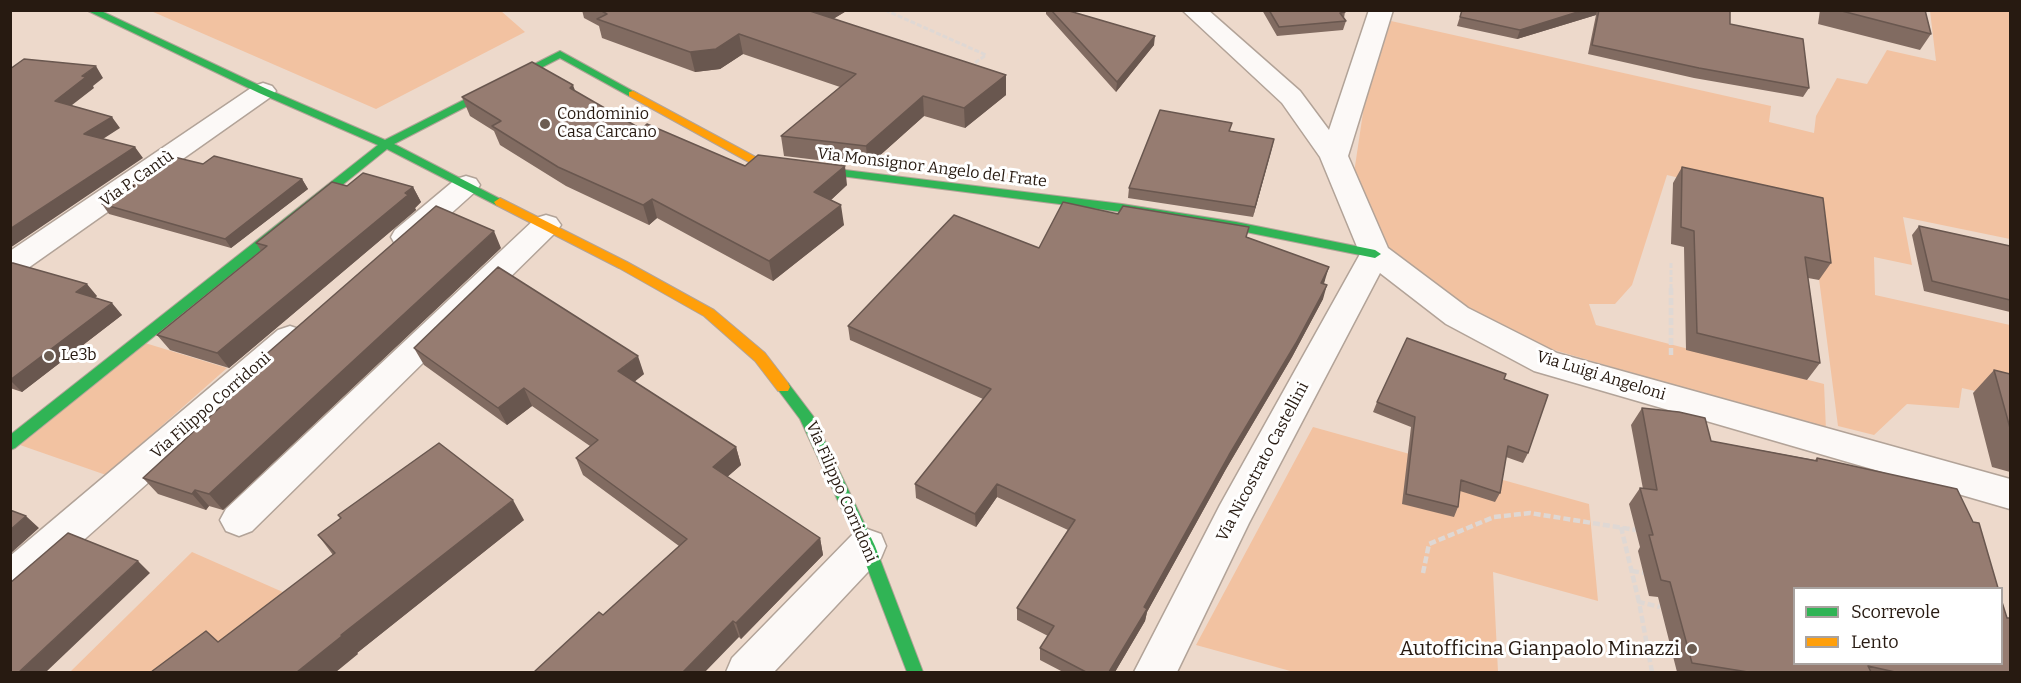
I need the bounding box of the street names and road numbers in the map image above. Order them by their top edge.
street label: Via Monsignor Angelo del Frate [816,144,1048,192]
street label: Via P. Cantù [97,147,177,211]
street label: Via Luigi Angeloni [1534,347,1668,405]
street label: Via Filippo Corridoni [147,349,275,463]
street label: Via Nicostrato Castellini [1213,379,1313,545]
street label: Via Filippo Corridoni [801,418,881,566]

